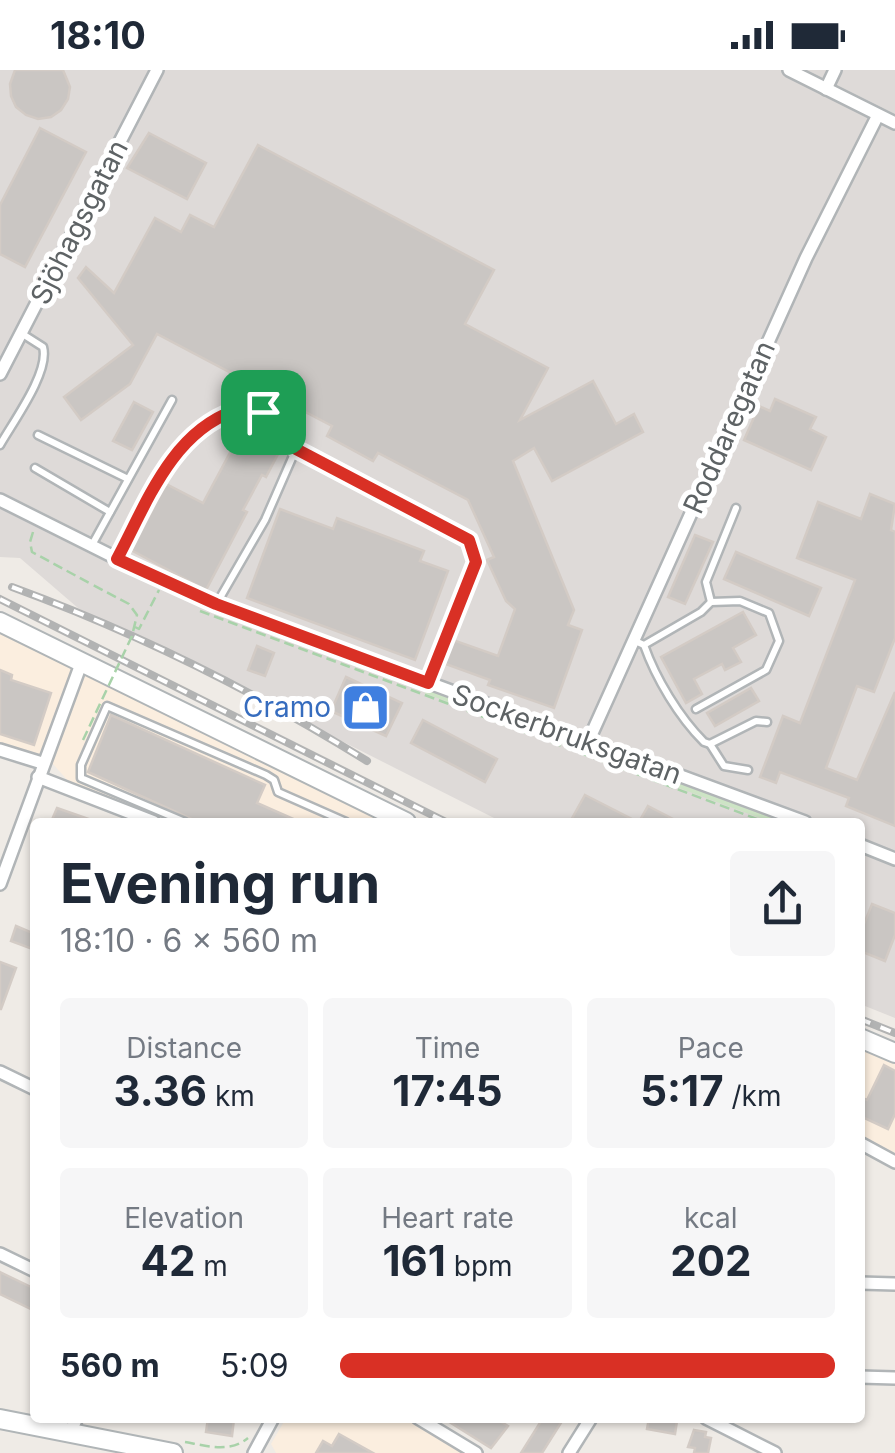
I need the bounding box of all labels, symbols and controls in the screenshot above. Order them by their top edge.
text: 18:10 [50,12,146,58]
street label: Sjöhagsgatan [23,134,135,310]
street label: Roddaregatan [676,335,782,519]
pin [221,370,306,455]
icon: arrive [236,385,291,440]
street label: Sockerbruksgatan [448,677,686,791]
shop icon: Cramo [340,681,392,733]
place label: Cramo [243,690,331,724]
text: Evening run [60,850,380,916]
button: share [730,851,835,956]
text: 18:10 · 6 × 560 m [60,921,318,960]
text: Distance [126,1031,242,1065]
text: Time [415,1031,480,1065]
text: Pace [678,1031,744,1065]
text: 3.36 [113,1065,207,1116]
text: 17:45 [392,1065,503,1116]
text: 5:17 [640,1065,724,1116]
text: km [207,1079,255,1113]
text: /km [724,1079,781,1113]
text: Elevation [124,1201,244,1235]
text: Heart rate [381,1201,514,1235]
text: kcal [684,1201,738,1235]
text: 42 [141,1235,195,1286]
text: 161 [382,1235,446,1286]
text: 202 [670,1235,751,1286]
text: m [195,1249,228,1283]
text: bpm [446,1249,513,1283]
text: 560 m [60,1346,160,1385]
text: 5:09 [220,1346,289,1385]

